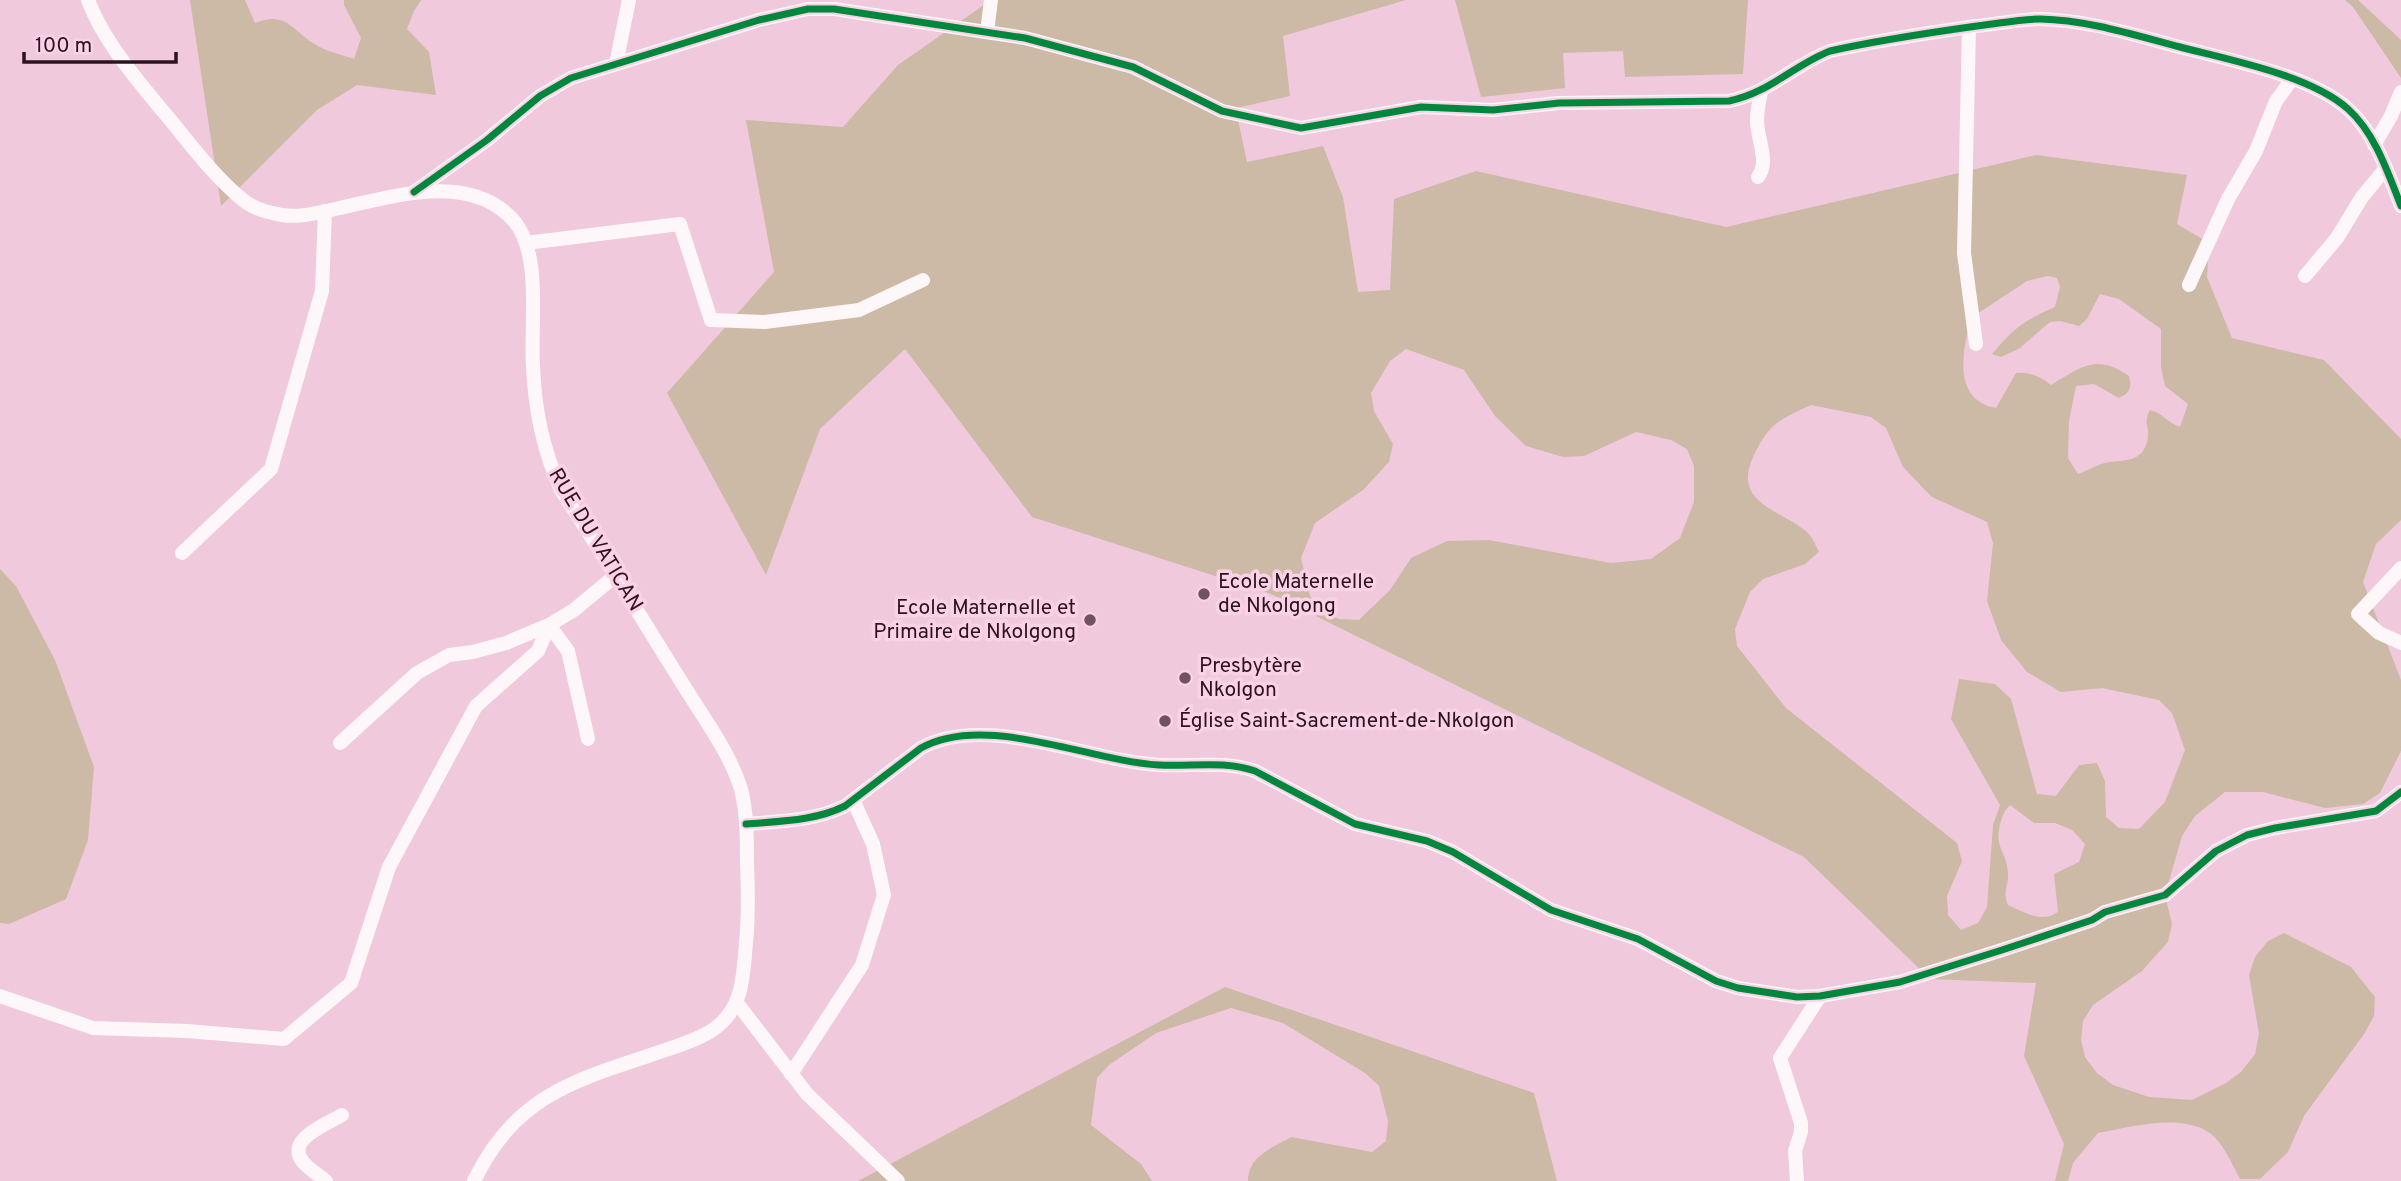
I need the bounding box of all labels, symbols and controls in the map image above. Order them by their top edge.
scale bar [24,21,177,65]
text: 100 m [35,33,92,60]
street label: RUE DU VATICAN [542,464,648,616]
place label: Ecole Maternelle de Nkolgong [1218,569,1374,620]
marker: Ecole Maternelle de Nkolgong [1196,586,1212,602]
place label: Ecole Maternelle et Primaire de Nkolgong [873,595,1076,646]
marker: Ecole Maternelle et Primaire de Nkolgong [1082,612,1098,628]
place label: Presbytère Nkolgon [1199,653,1302,704]
marker: Presbytère Nkolgon [1177,670,1193,686]
place label: Église Saint-Sacrement-de-Nkolgon [1179,707,1514,735]
marker: Église Saint-Sacrement-de-Nkolgon [1157,713,1173,729]

